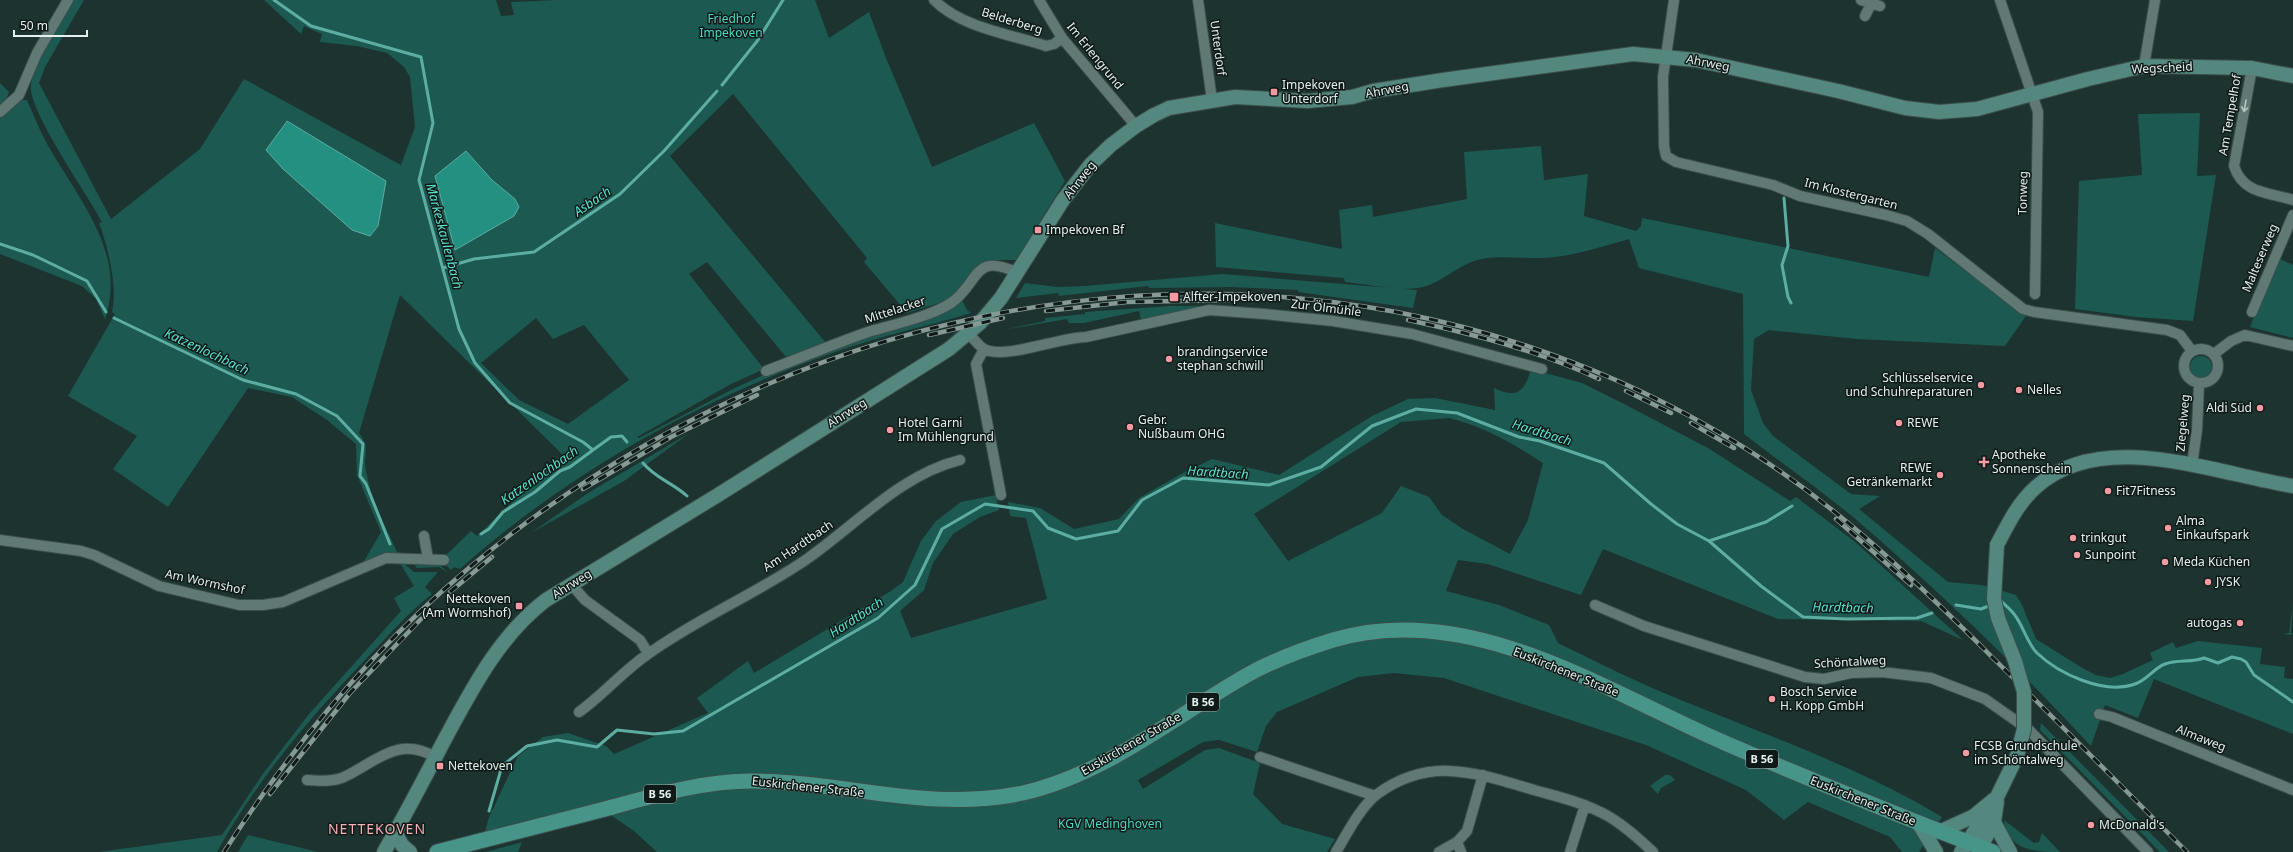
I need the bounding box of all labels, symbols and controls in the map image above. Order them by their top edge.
street label: Belderberg [979,3,1045,38]
park label: Friedhof Impekoven [699,10,763,41]
scale bar [14,12,87,38]
text: 50 m [20,17,48,34]
street label: Im Erlengrund [1063,19,1128,93]
street label: Unterdorf [1206,19,1231,78]
street label: Ahrweg [1685,50,1731,75]
street label: Wegscheid [2131,57,2193,78]
street label: Am Tempelhof [2214,72,2245,157]
place label: Impekoven Unterdorf [1282,76,1345,107]
street label: Ahrweg [1364,77,1410,102]
marker: Impekoven Unterdorf [1269,87,1279,97]
one-way arrow [2241,100,2249,113]
street label: Ahrweg [1059,157,1100,202]
street label: Tonweg [2014,171,2031,215]
street label: Im Klostergarten [1803,174,1899,213]
water label: Markeskaulenbach [422,181,468,291]
water label: Asbach [569,182,614,221]
place label: Impekoven Bf [1046,221,1125,238]
street label: Malteserweg [2237,221,2282,295]
marker: Impekoven Bf [1033,225,1043,235]
place label: Alfter-Impekoven [1183,288,1281,305]
marker: Alfter-Impekoven [1168,291,1180,303]
street label: Mittelacker [862,292,928,327]
street label: Zur Ölmühle [1290,295,1362,320]
water label: Katzenlochbach [162,324,252,378]
place label: brandingservice stephan schwill [1177,343,1268,374]
marker: brandingservice stephan schwill [1164,354,1174,364]
place label: Schlüsselservice und Schuhreparaturen [1845,369,1973,400]
marker: Schlüsselservice und Schuhreparaturen [1976,380,1986,390]
place label: Nelles [2027,381,2062,398]
marker: Nelles [2014,385,2024,395]
street label: Ahrweg [824,394,870,431]
street label: Ziegelweg [2172,394,2193,452]
place label: Aldi Süd [2206,399,2252,416]
marker: Aldi Süd [2255,403,2265,413]
place label: Gebr. Nußbaum OHG [1138,411,1225,442]
place label: Hotel Garni Im Mühlengrund [898,414,994,445]
water label: Hardtbach [1510,414,1574,450]
place label: REWE [1907,414,1939,431]
marker: REWE [1894,418,1904,428]
marker: Gebr. Nußbaum OHG [1125,422,1135,432]
marker: Hotel Garni Im Mühlengrund [885,425,895,435]
water label: Katzenlochbach [496,441,582,509]
place label: Apotheke Sonnenschein [1992,446,2071,477]
marker: Apotheke Sonnenschein [1979,457,1989,467]
place label: REWE Getränkemarkt [1846,459,1933,490]
water label: Hardtbach [1187,461,1249,483]
marker: REWE Getränkemarkt [1935,470,1945,480]
place label: Fit7Fitness [2116,482,2176,499]
marker: Fit7Fitness [2103,486,2113,496]
place label: Alma Einkaufspark [2176,512,2250,543]
street label: Am Hardtbach [759,516,836,575]
marker: Alma Einkaufspark [2163,523,2173,533]
place label: trinkgut [2081,529,2127,546]
marker: trinkgut [2068,533,2078,543]
place label: Sunpoint [2085,546,2137,563]
marker: Sunpoint [2072,550,2082,560]
place label: Meda Küchen [2173,553,2250,570]
marker: Meda Küchen [2160,557,2170,567]
street label: Am Wormshof [164,565,247,598]
street label: Ahrweg [549,565,595,602]
place label: JYSK [2215,573,2241,590]
marker: JYSK [2203,577,2213,587]
place label: Nettekoven (Am Wormshof) [422,590,511,621]
water label: Hardtbach [825,593,887,641]
water label: Hardtbach [1812,597,1874,617]
marker: Nettekoven (Am Wormshof) [514,601,524,611]
place label: autogas [2186,614,2232,631]
marker: autogas [2235,618,2245,628]
street label: Euskirchener Straße [1511,642,1622,701]
street label: Schöntalweg [1813,651,1886,672]
place label: Bosch Service H. Kopp GmbH [1780,683,1864,714]
road number: B 56 [1187,693,1219,711]
marker: Bosch Service H. Kopp GmbH [1767,694,1777,704]
street label: Euskirchener Straße [1078,708,1184,779]
street label: Almaweg [2174,720,2229,755]
place label: FCSB Grundschule im Schöntalweg [1974,737,2078,768]
marker: FCSB Grundschule im Schöntalweg [1961,748,1971,758]
road number: B 56 [1746,750,1778,768]
place label: Nettekoven [448,757,513,774]
marker: Nettekoven [435,761,445,771]
street label: Euskirchener Straße [1808,771,1919,830]
street label: Euskirchener Straße [751,772,865,801]
road number: B 56 [644,785,676,803]
park label: KGV Medinghoven [1058,815,1162,832]
place label: McDonald's [2099,816,2165,833]
district label: NETTEKOVEN [328,819,426,838]
marker: McDonald's [2086,820,2096,830]

